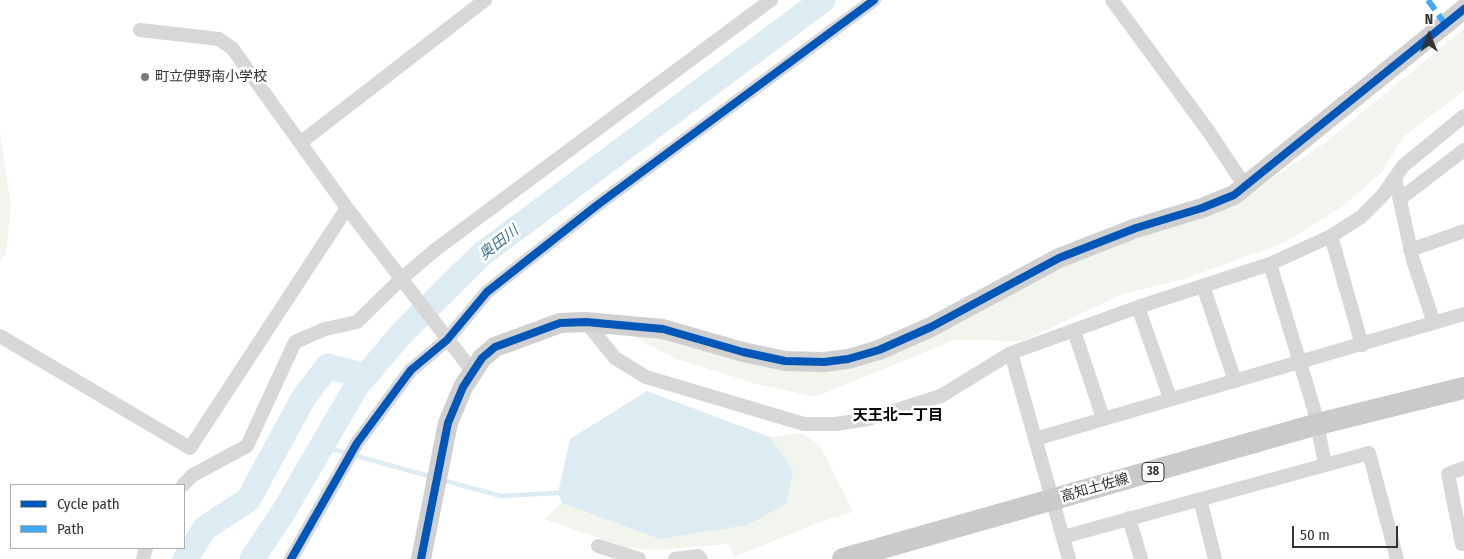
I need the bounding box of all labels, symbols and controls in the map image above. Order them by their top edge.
north arrow [1404,10,1454,60]
text: N [1425,11,1433,28]
place label: 町立伊野南小学校 [155,69,267,85]
marker: 町立伊野南小学校 [139,71,151,83]
water label: 奥田川 [476,222,522,264]
district label: 天王北一丁目 [853,407,943,425]
road number: 38 [1142,462,1164,482]
street label: 高知土佐線 [1059,470,1131,506]
legend [10,484,185,549]
text: Cycle path [57,495,120,513]
scale bar [1294,516,1400,548]
text: Path [57,520,84,538]
text: 50 m [1300,526,1330,544]

